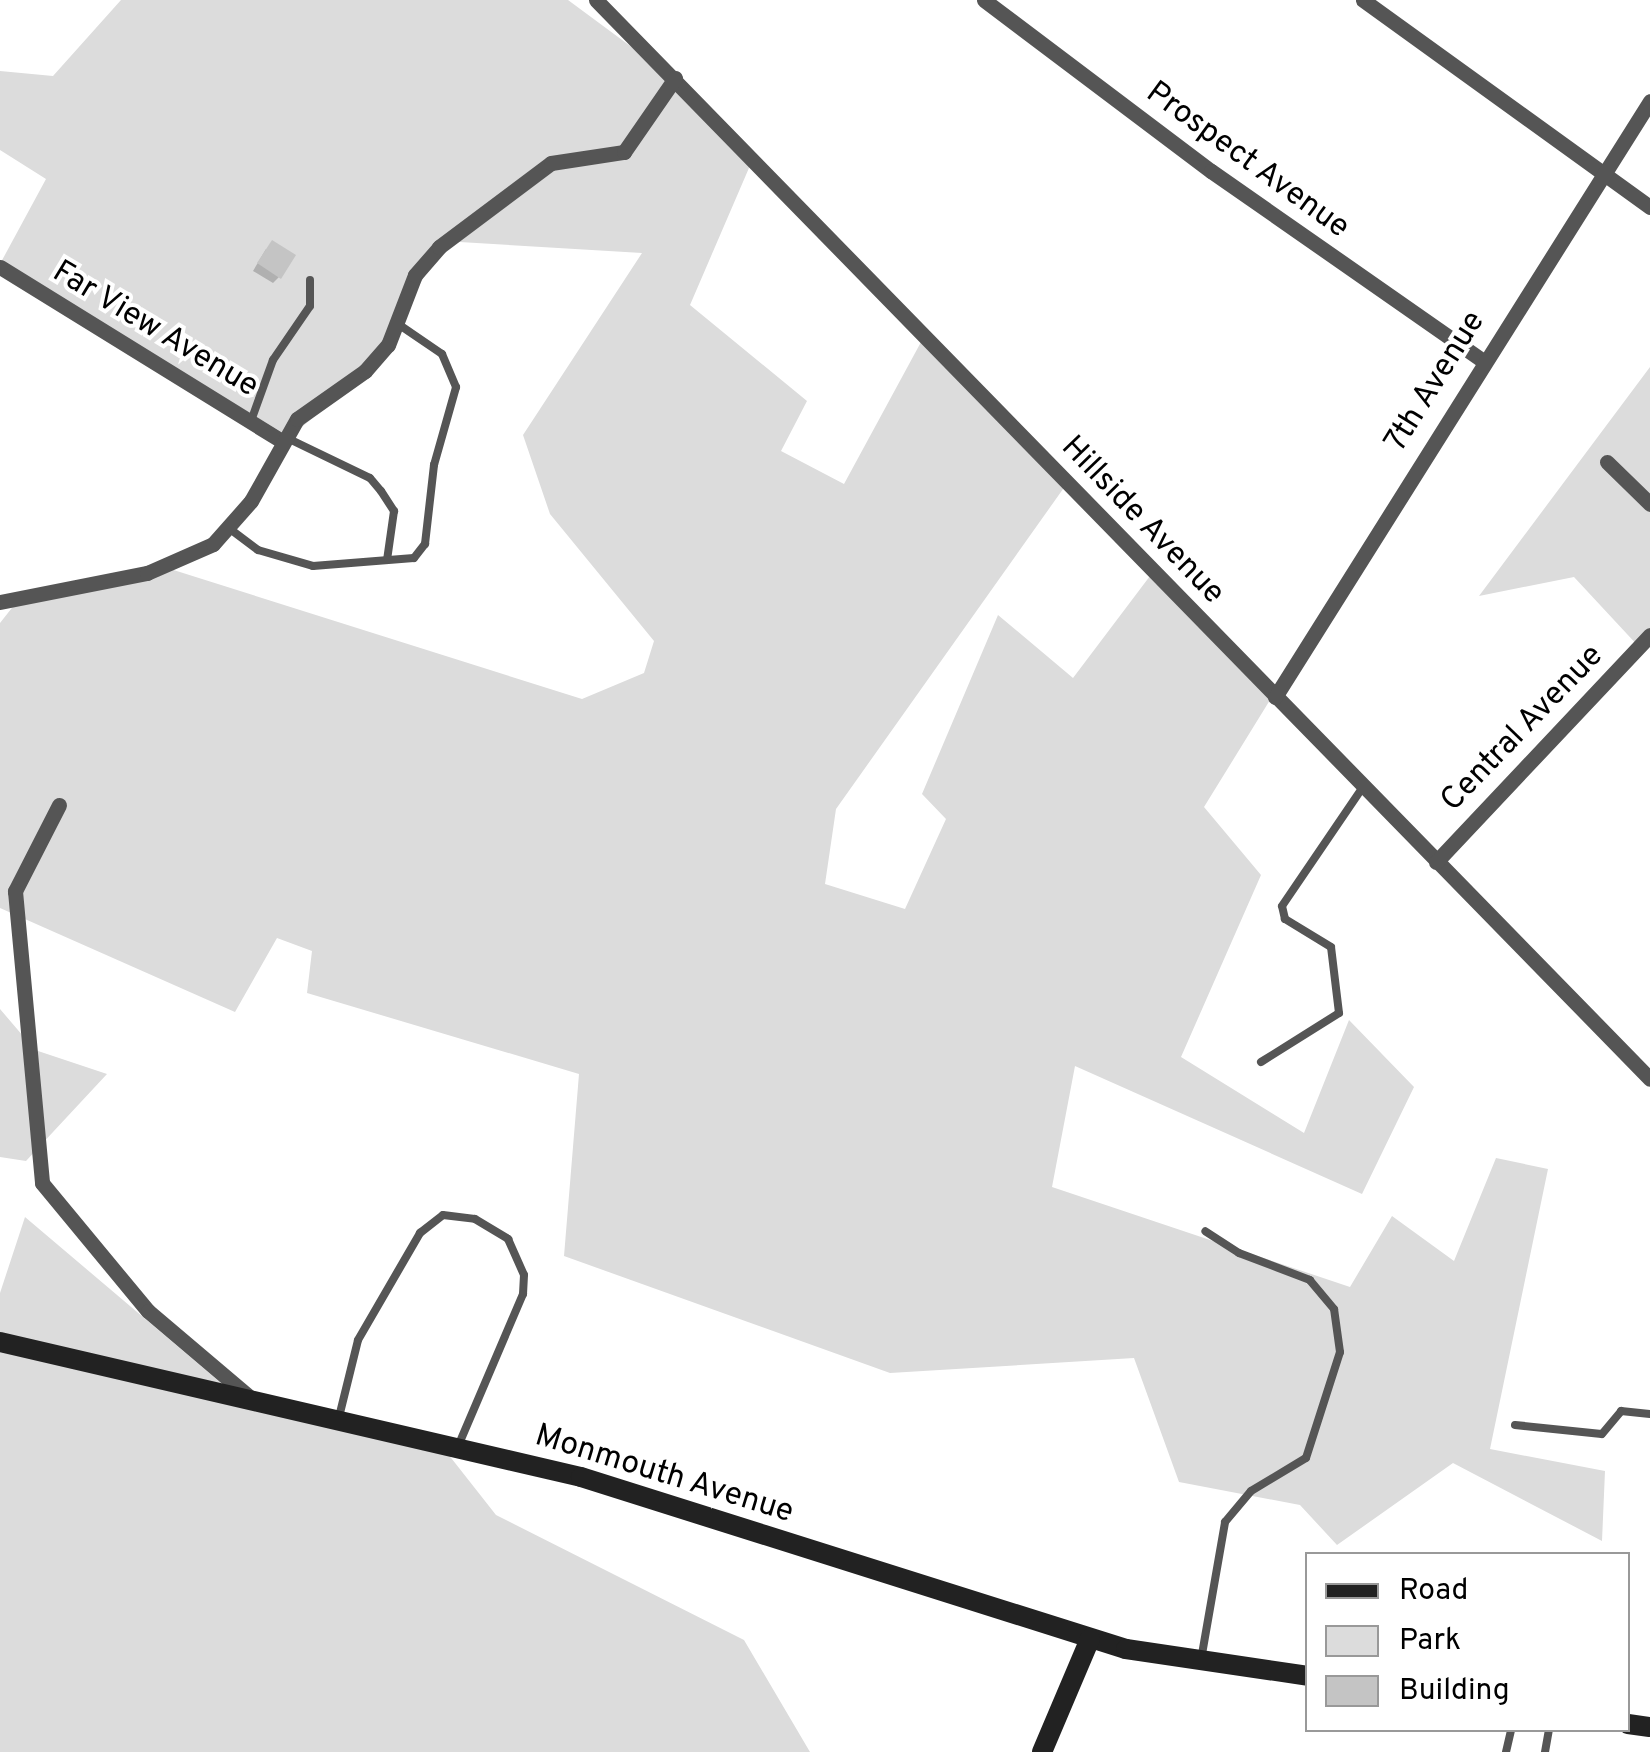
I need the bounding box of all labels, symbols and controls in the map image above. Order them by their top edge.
street label: Prospect Avenue [1137,74,1357,248]
street label: Far View Avenue [44,253,266,407]
street label: 7th Avenue [1377,304,1495,460]
street label: Hillside Avenue [1052,428,1232,614]
street label: Central Avenue [1433,637,1613,821]
street label: Monmouth Avenue [530,1417,798,1533]
legend [1305,1552,1630,1732]
text: Road [1399,1573,1468,1610]
text: Park [1399,1623,1461,1660]
text: Building [1399,1673,1510,1710]

